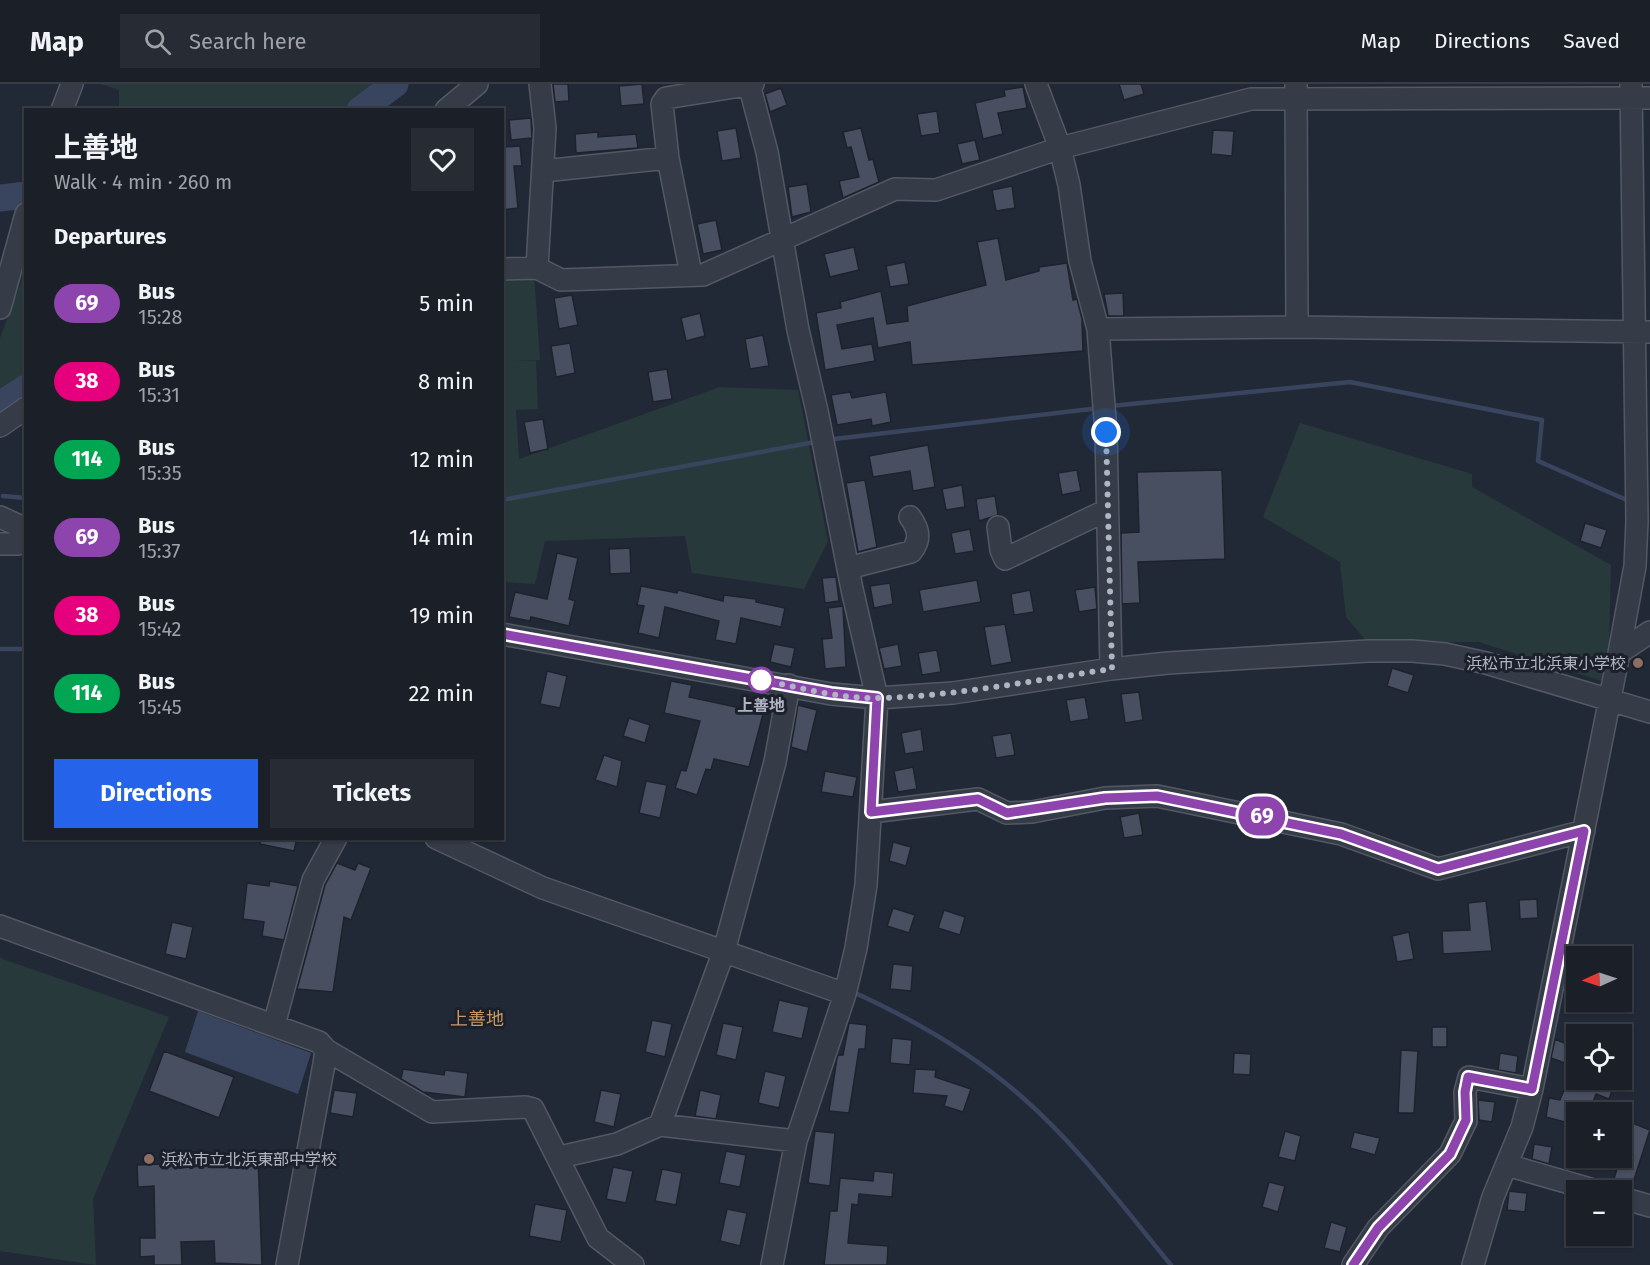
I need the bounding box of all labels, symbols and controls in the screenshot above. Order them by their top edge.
search box [120,14,540,68]
text: Map [30,25,84,58]
icon: search [141,25,174,58]
text: Search here [189,28,307,55]
text: Map [1361,28,1401,54]
text: Directions [1434,28,1530,54]
text: Saved [1563,28,1620,54]
button: heart [411,128,474,191]
text: 上善地 [54,131,138,164]
text: Walk · 4 min · 260 m [54,170,232,194]
text: Departures [54,223,166,250]
text: Bus [138,278,175,305]
text: 69 [75,290,99,316]
text: 5 min [419,290,474,317]
text: 15:28 [138,305,182,329]
text: Bus [138,356,175,383]
text: 38 [75,368,99,394]
text: 8 min [418,368,474,395]
text: 15:31 [138,383,180,407]
your location [1091,417,1121,447]
text: Bus [138,434,175,461]
text: 114 [72,446,102,472]
text: 12 min [410,446,474,473]
text: 15:35 [138,461,182,485]
text: Bus [138,512,175,539]
text: 69 [75,524,99,550]
text: 14 min [409,524,474,551]
text: 15:37 [138,539,180,563]
text: Bus [138,590,175,617]
text: 38 [75,602,99,628]
text: 19 min [409,602,474,629]
text: 15:42 [138,617,182,641]
place label: 浜松市立北浜東小学校 [1466,654,1626,673]
marker: 浜松市立北浜東小学校 [1631,656,1645,670]
marker: 上善地 [748,667,774,693]
text: Bus [138,668,175,695]
text: 114 [72,680,102,706]
text: 22 min [408,680,474,707]
text: 15:45 [138,695,182,719]
place label: 上善地 [737,696,785,715]
button: Directions [54,759,258,828]
button: Tickets [270,759,474,828]
line badge: 69 [1235,796,1289,836]
text: 69 [1250,803,1274,829]
north arrow [1566,946,1632,1012]
map controls [1566,946,1632,1246]
district label: 上善地 [450,1008,504,1030]
button: locate [1566,1024,1632,1090]
button: + [1566,1102,1632,1168]
place label: 浜松市立北浜東部中学校 [161,1150,337,1169]
marker: 浜松市立北浜東部中学校 [142,1152,156,1166]
button: − [1566,1180,1632,1246]

